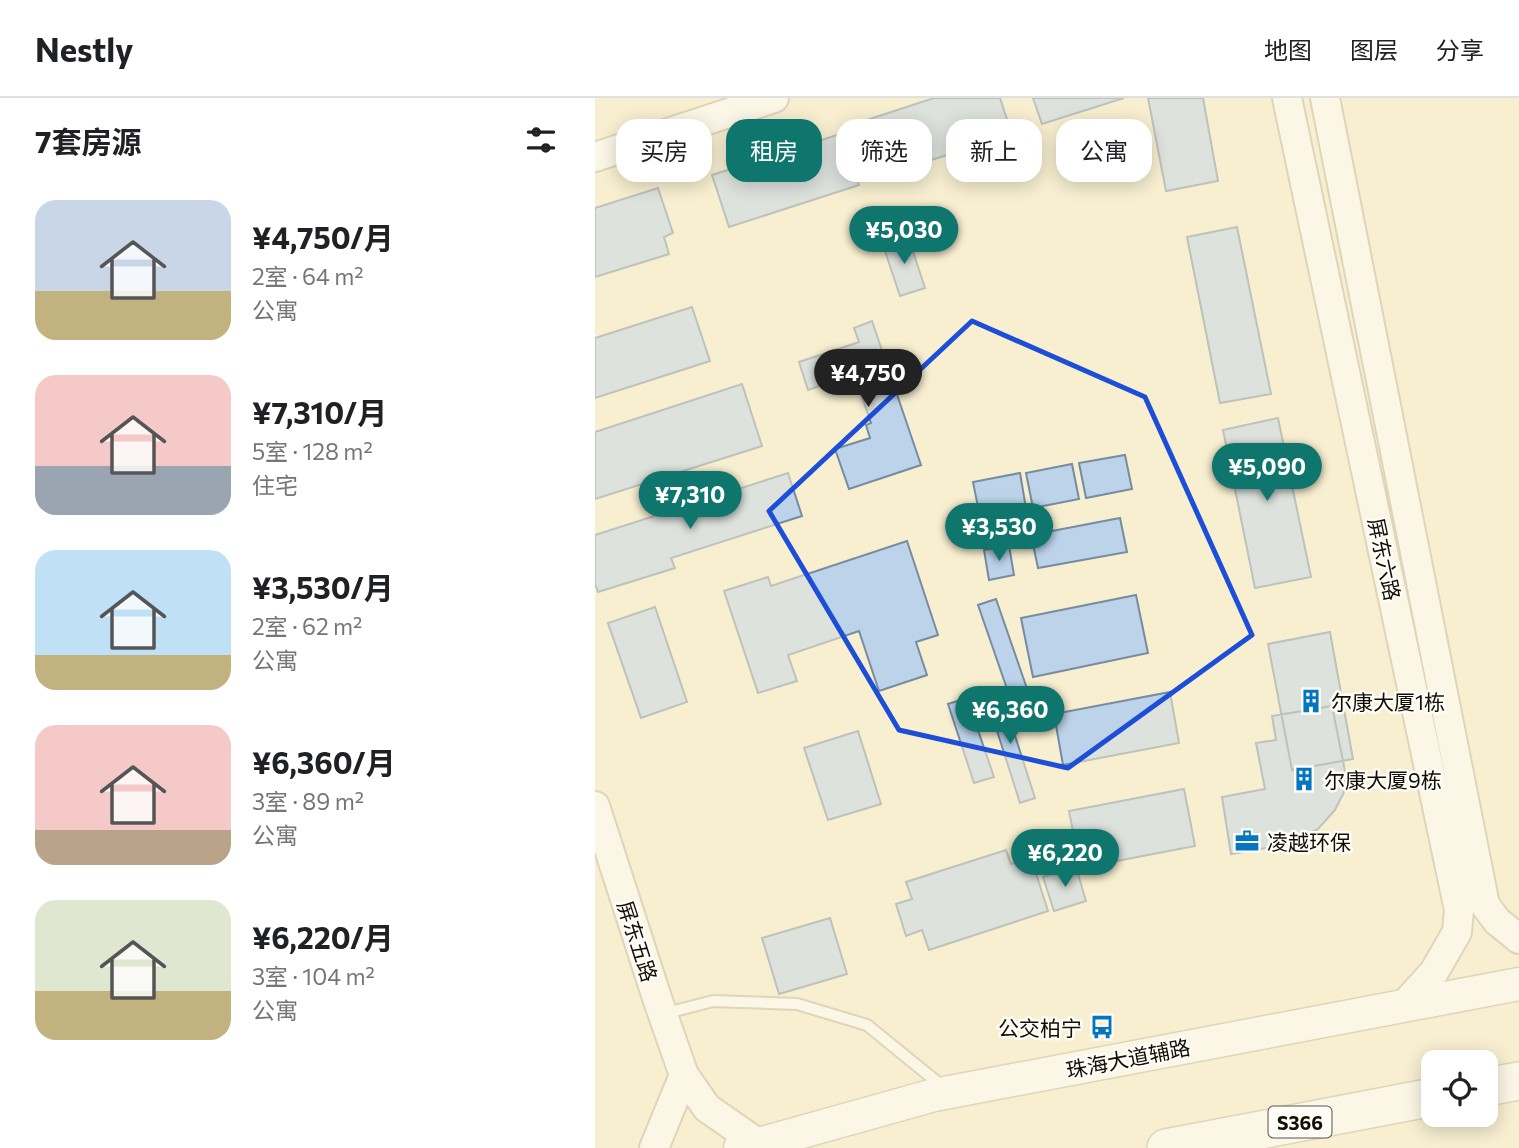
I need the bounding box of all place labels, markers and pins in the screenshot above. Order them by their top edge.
pin: ¥5,030 [847,206,961,266]
pin: ¥4,750 [811,350,925,409]
pin: ¥5,090 [1210,444,1324,503]
pin: ¥7,310 [633,472,747,531]
pin: ¥3,530 [942,504,1056,563]
pin: ¥6,360 [953,686,1067,746]
building icon: 尔康大厦1栋 [1297,687,1325,715]
place label: 尔康大厦1栋 [1331,689,1445,714]
building icon: 尔康大厦9栋 [1290,765,1318,793]
place label: 尔康大厦9栋 [1324,767,1442,792]
office icon: 凌越环保 [1233,827,1261,855]
place label: 凌越环保 [1267,829,1351,854]
pin: ¥6,220 [1008,830,1122,889]
bus stop icon: 公交柏宁 [1088,1013,1116,1041]
place label: 公交柏宁 [998,1015,1082,1040]

